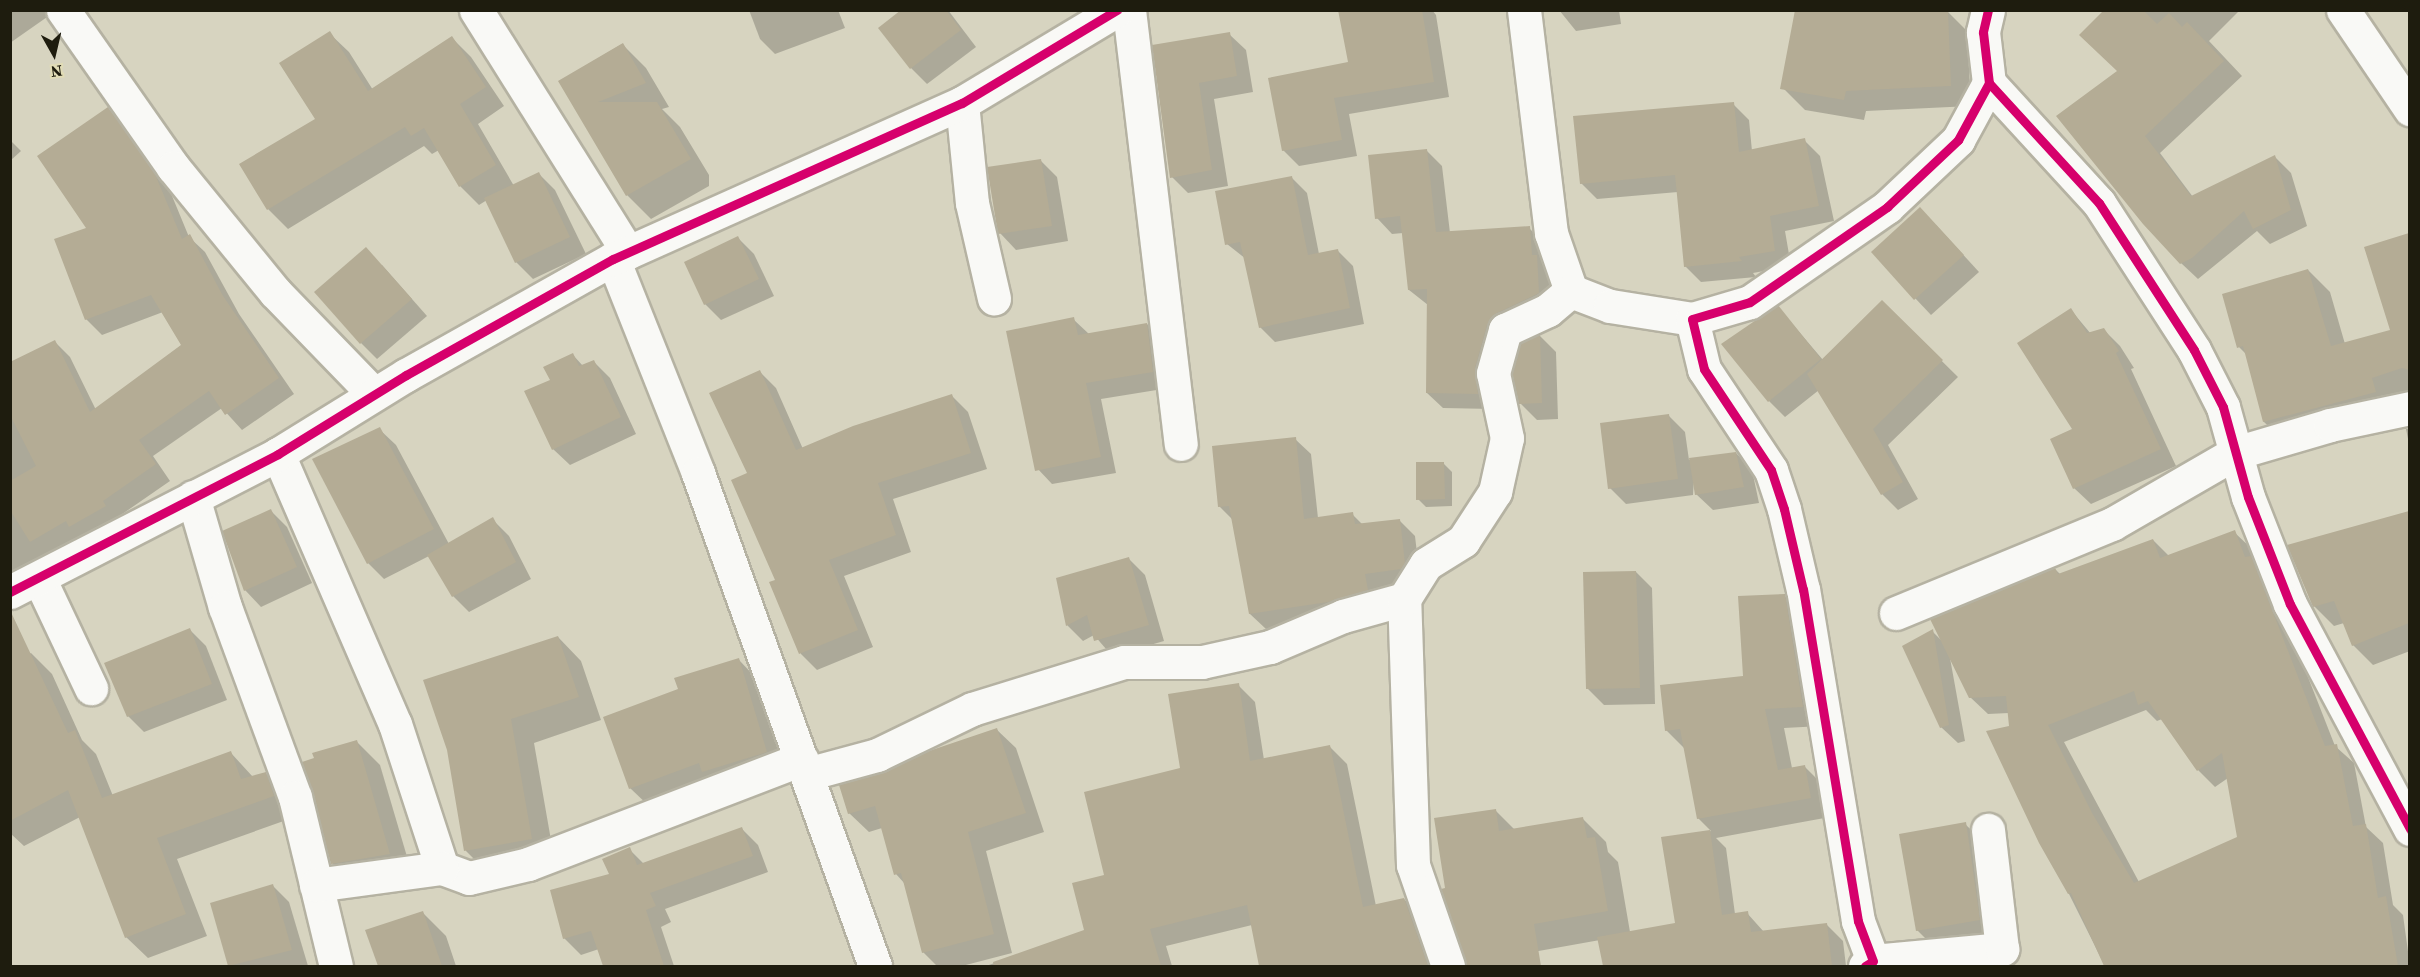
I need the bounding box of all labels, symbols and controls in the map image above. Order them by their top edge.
north arrow [24,24,84,84]
text: N [49,60,64,84]

